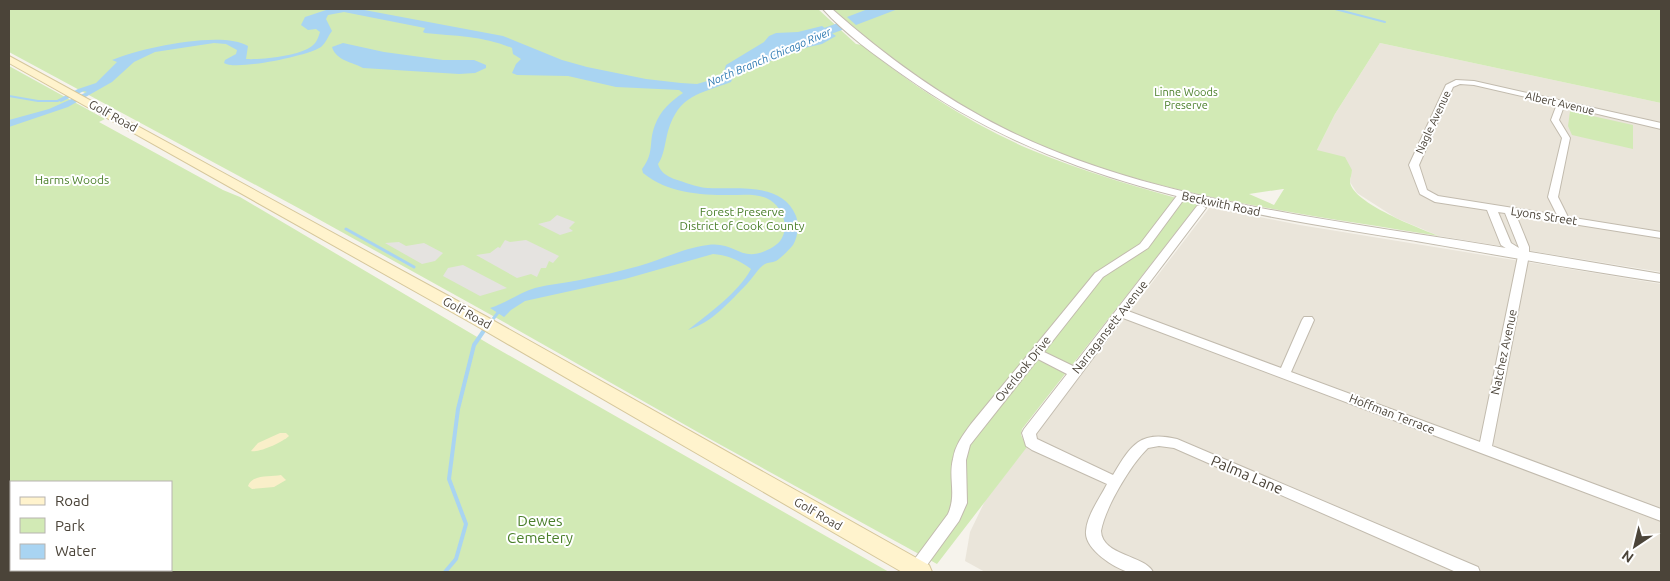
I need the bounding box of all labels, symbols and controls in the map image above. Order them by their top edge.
water label: North Branch Chicago River [705,25,833,89]
park label: Linne Woods Preserve [1154,86,1218,111]
street label: Nagle Avenue [1413,88,1453,156]
street label: Albert Avenue [1524,89,1596,117]
street label: Golf Road [87,97,140,134]
park label: Harms Woods [35,173,109,186]
street label: Beckwith Road [1181,189,1262,218]
street label: Lyons Street [1510,204,1578,227]
park label: Forest Preserve District of Cook County [680,205,805,232]
street label: Narragansett Avenue [1069,278,1150,376]
street label: Golf Road [441,294,494,331]
street label: Natchez Avenue [1488,308,1519,396]
street label: Overlook Drive [992,333,1053,404]
street label: Hoffman Terrace [1347,391,1437,436]
street label: Palma Lane [1209,452,1286,497]
legend [10,481,172,571]
text: Road [55,492,90,509]
street label: Golf Road [792,495,844,532]
park label: Dewes Cemetery [507,512,573,546]
text: Park [55,517,85,534]
north arrow [1610,521,1660,571]
text: Water [55,542,96,559]
text: N [1619,547,1636,566]

